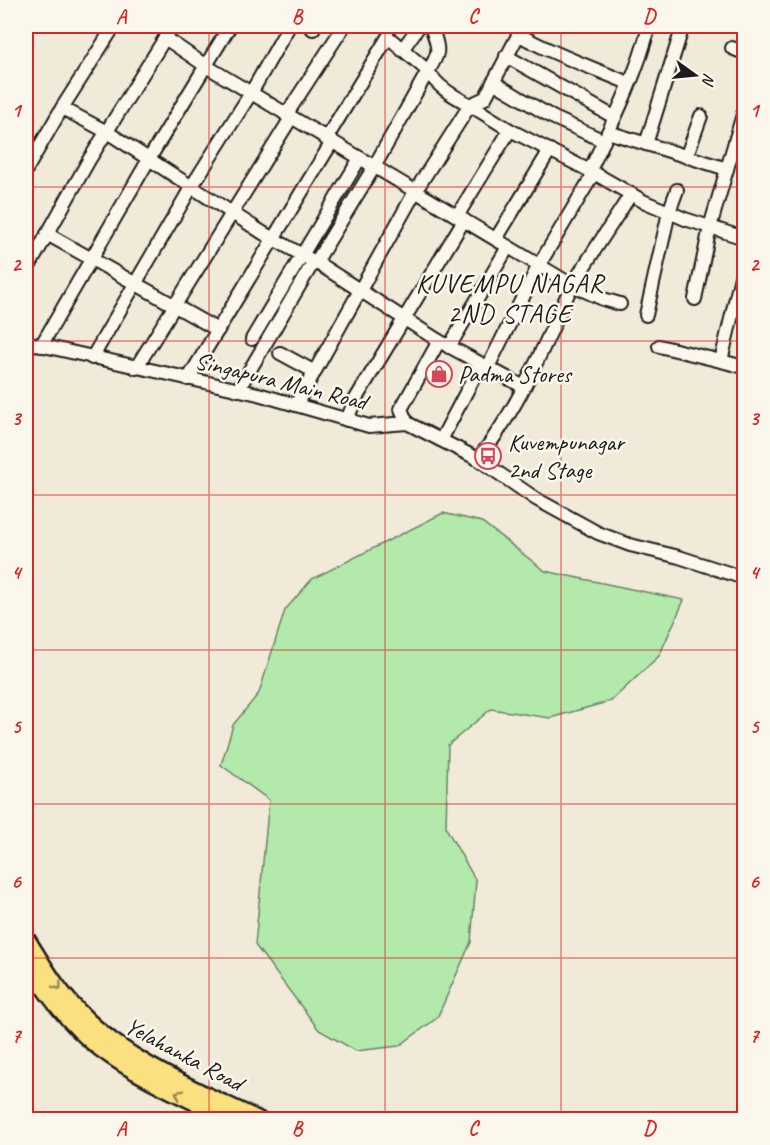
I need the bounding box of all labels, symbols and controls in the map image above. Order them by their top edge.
text: A [116,4,128,29]
text: B [292,4,304,29]
text: C [468,4,480,29]
text: D [643,4,657,29]
north arrow [665,45,725,105]
text: N [697,71,719,89]
text: 1 [12,98,23,123]
text: 1 [750,98,761,123]
text: 2 [12,252,23,277]
text: 2 [750,252,761,277]
district label: KUVEMPU NAGAR 2ND STAGE [416,267,606,330]
street label: Singapura Main Road [192,345,373,418]
shop icon: Padma Stores [424,359,454,389]
place label: Padma Stores [458,359,573,389]
text: 3 [12,406,23,431]
text: 3 [750,406,761,431]
place label: Kuvempunagar 2nd Stage [508,427,626,485]
bus stop icon: Kuvempunagar 2nd Stage [473,441,503,471]
text: 4 [12,560,24,585]
text: 4 [750,560,762,585]
text: 5 [12,714,23,739]
text: 5 [750,714,761,739]
text: 6 [11,869,22,894]
text: 6 [749,869,760,894]
one-way arrow [51,980,62,991]
street label: Yelahanka Road [120,1010,251,1099]
text: 7 [12,1023,23,1048]
text: 7 [750,1023,761,1048]
one-way arrow [174,1090,185,1101]
text: A [116,1116,128,1141]
text: B [292,1116,304,1141]
text: C [468,1116,480,1141]
text: D [643,1116,657,1141]

